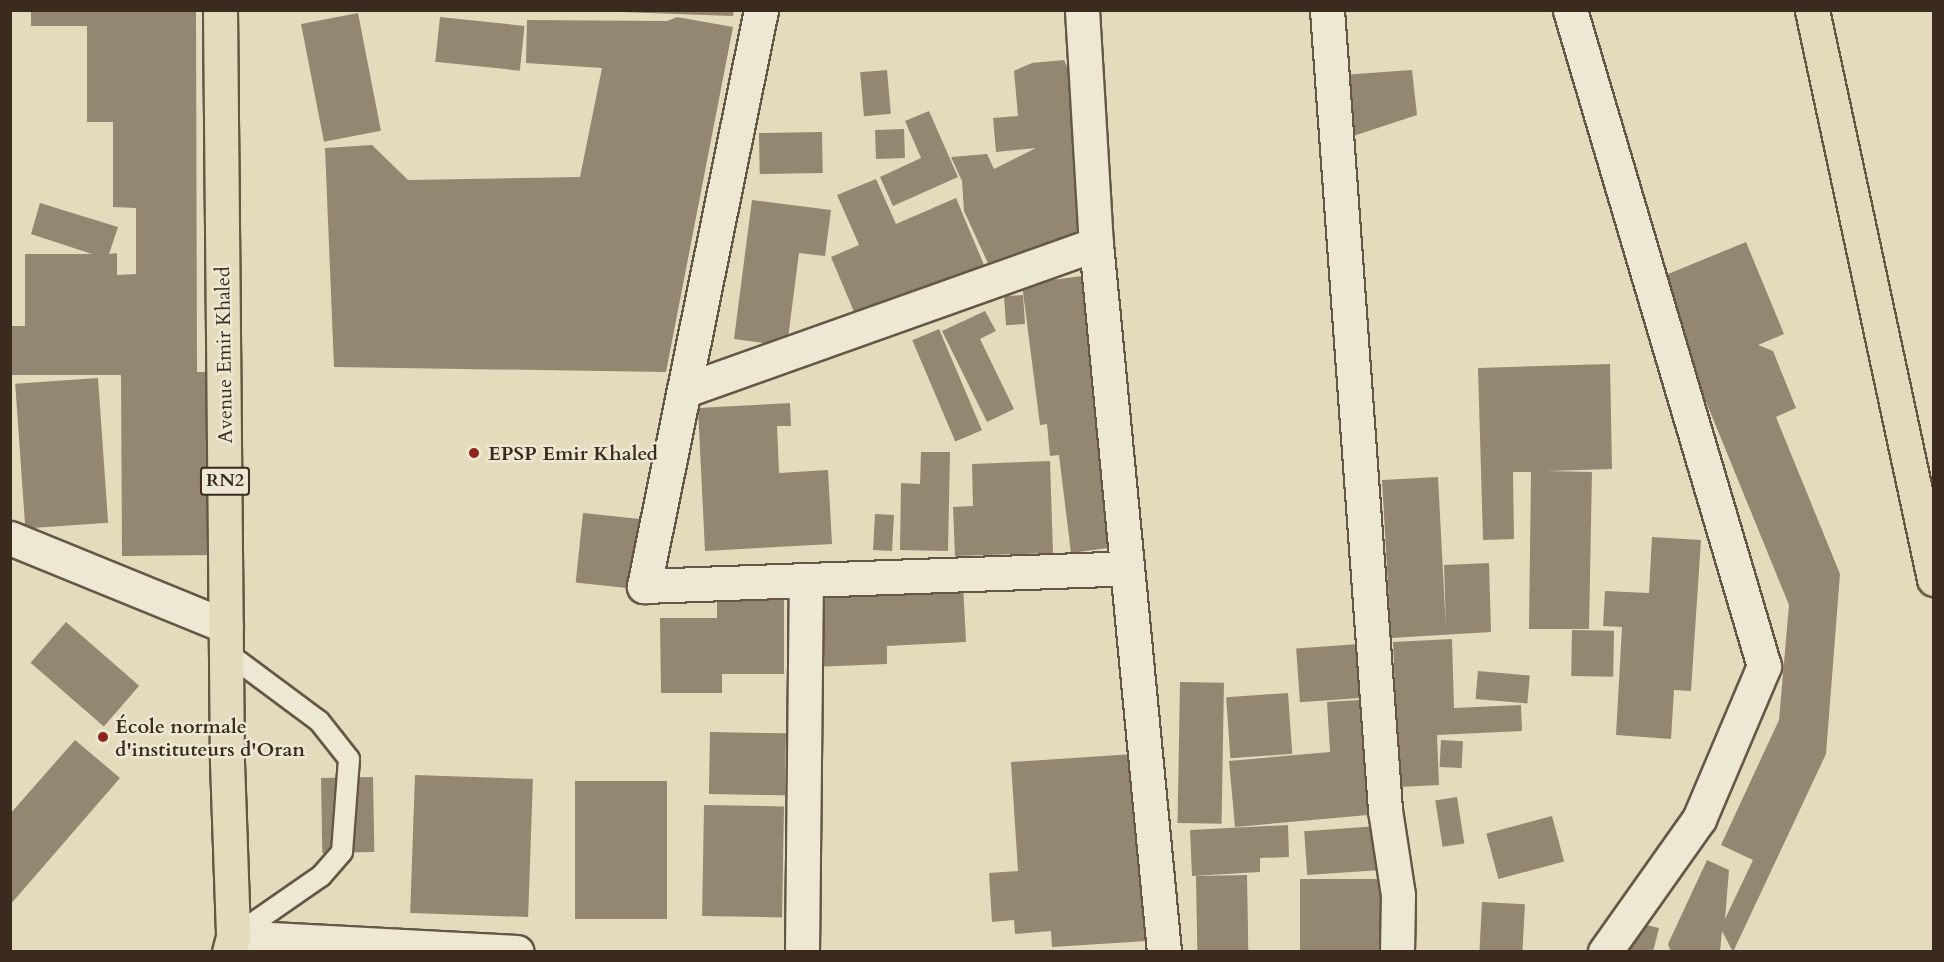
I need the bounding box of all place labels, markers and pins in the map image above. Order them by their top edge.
place label: EPSP Emir Khaled [488,441,658,465]
marker: EPSP Emir Khaled [465,444,483,462]
place label: École normale d'instituteurs d'Oran [115,714,305,761]
marker: École normale d'instituteurs d'Oran [96,730,110,744]

